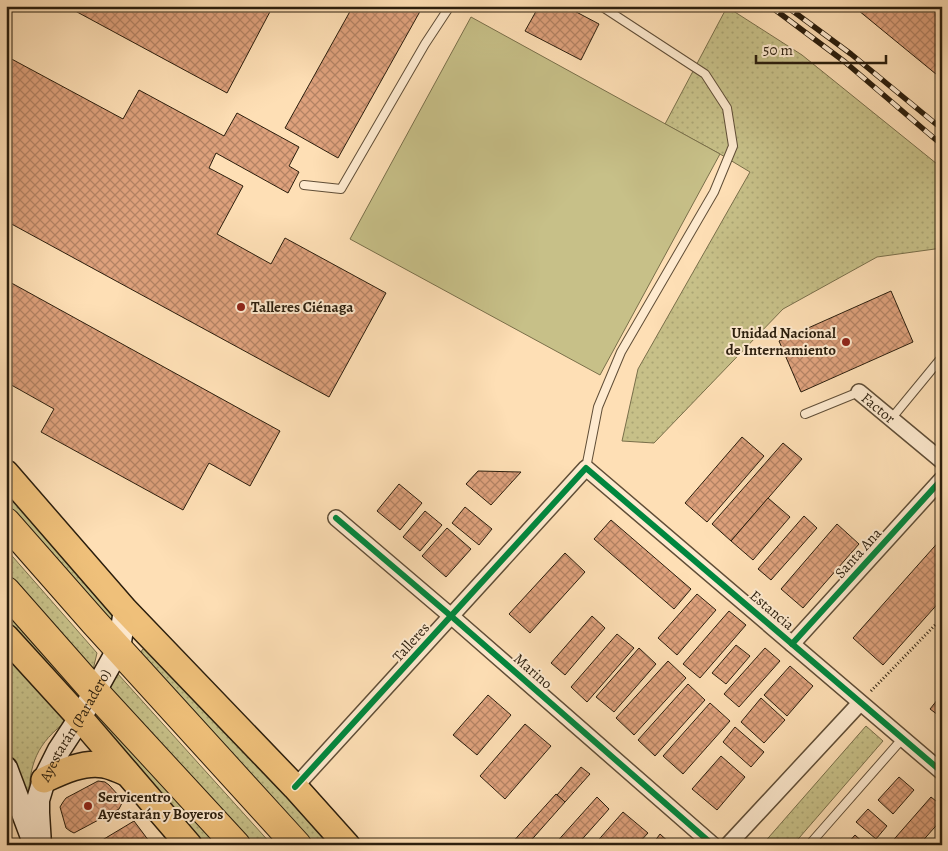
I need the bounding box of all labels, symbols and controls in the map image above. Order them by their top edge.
scale bar [756,32,886,64]
text: 50 m [763,40,793,60]
place label: Talleres Ciénaga [251,297,354,317]
marker: Talleres Ciénaga [235,301,247,313]
place label: Unidad Nacional de Internamiento [726,323,836,360]
marker: Unidad Nacional de Internamiento [840,336,852,348]
street label: Factor [857,388,900,428]
street label: Santa Ana [830,523,886,583]
street label: Estancia [745,585,799,635]
street label: Talleres [388,618,434,666]
street label: Marino [509,649,557,693]
street label: Ayestarán (Paradero) [34,665,115,786]
place label: Servicentro Ayestarán y Boyeros [97,787,223,824]
marker: Servicentro Ayestarán y Boyeros [82,800,94,812]

